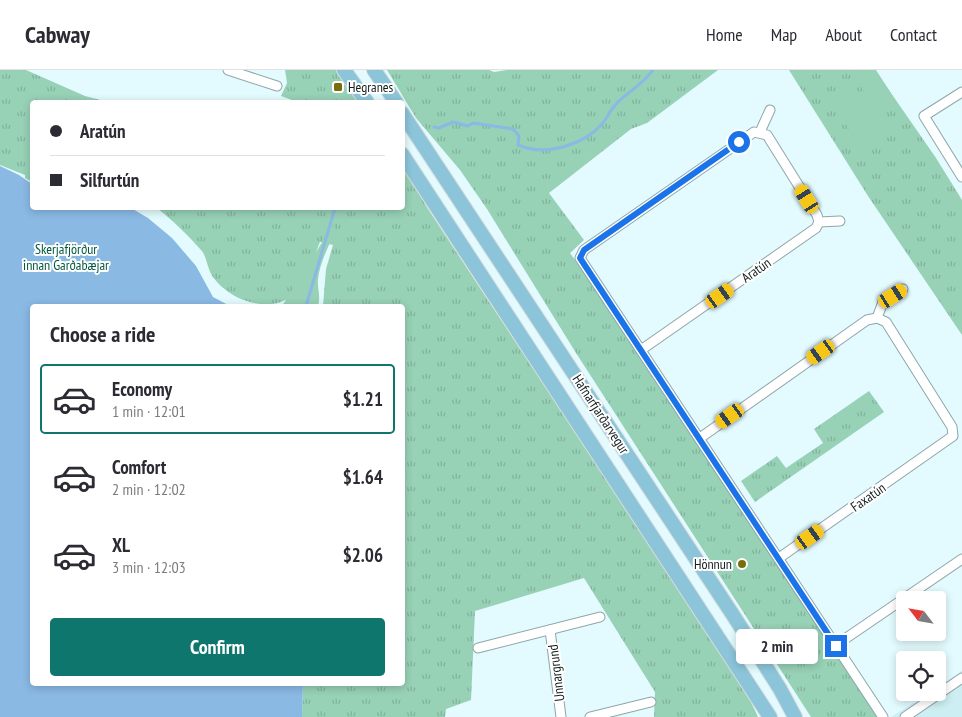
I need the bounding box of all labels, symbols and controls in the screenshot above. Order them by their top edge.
text: Cabway [25,19,90,50]
text: Home [706,23,743,46]
text: Map [771,23,797,46]
text: About [825,23,862,46]
text: Contact [890,23,937,46]
place label: Hegranes [348,78,394,96]
marker: Hegranes [332,81,344,93]
text: Aratún [80,119,125,143]
route start [728,131,750,153]
text: Silfurtún [80,168,139,192]
car [792,182,821,216]
park label: Skerjafjörður innan Garðabæjar [23,240,109,274]
street label: Aratún [738,253,774,287]
car [703,281,736,311]
car [876,282,909,310]
text: Choose a ride [50,320,155,348]
car [804,337,837,367]
street label: Hafnarfjarðarvegur [569,371,633,457]
icon: car [52,377,97,422]
text: Economy [112,377,172,401]
text: $1.21 [343,387,383,411]
text: 1 min · 12:01 [112,401,186,421]
car [713,401,746,431]
icon: car [52,455,97,500]
text: Comfort [112,455,166,479]
text: $1.64 [343,465,383,489]
street label: Faxatún [847,478,889,516]
text: 2 min · 12:02 [112,479,186,499]
car [793,522,826,552]
icon: car [52,533,97,578]
text: XL [112,533,130,557]
text: $2.06 [343,543,383,567]
place label: Hönnun [694,555,732,573]
text: 3 min · 12:03 [112,557,186,577]
marker: Hönnun [736,558,748,570]
north arrow [896,591,946,641]
map controls [896,591,946,701]
button: Confirm [50,618,385,676]
callout: 2 min [736,628,818,664]
route end [825,635,847,657]
text: 2 min [761,636,793,656]
street label: Unnargrund [544,644,568,702]
button: locate [896,651,946,701]

